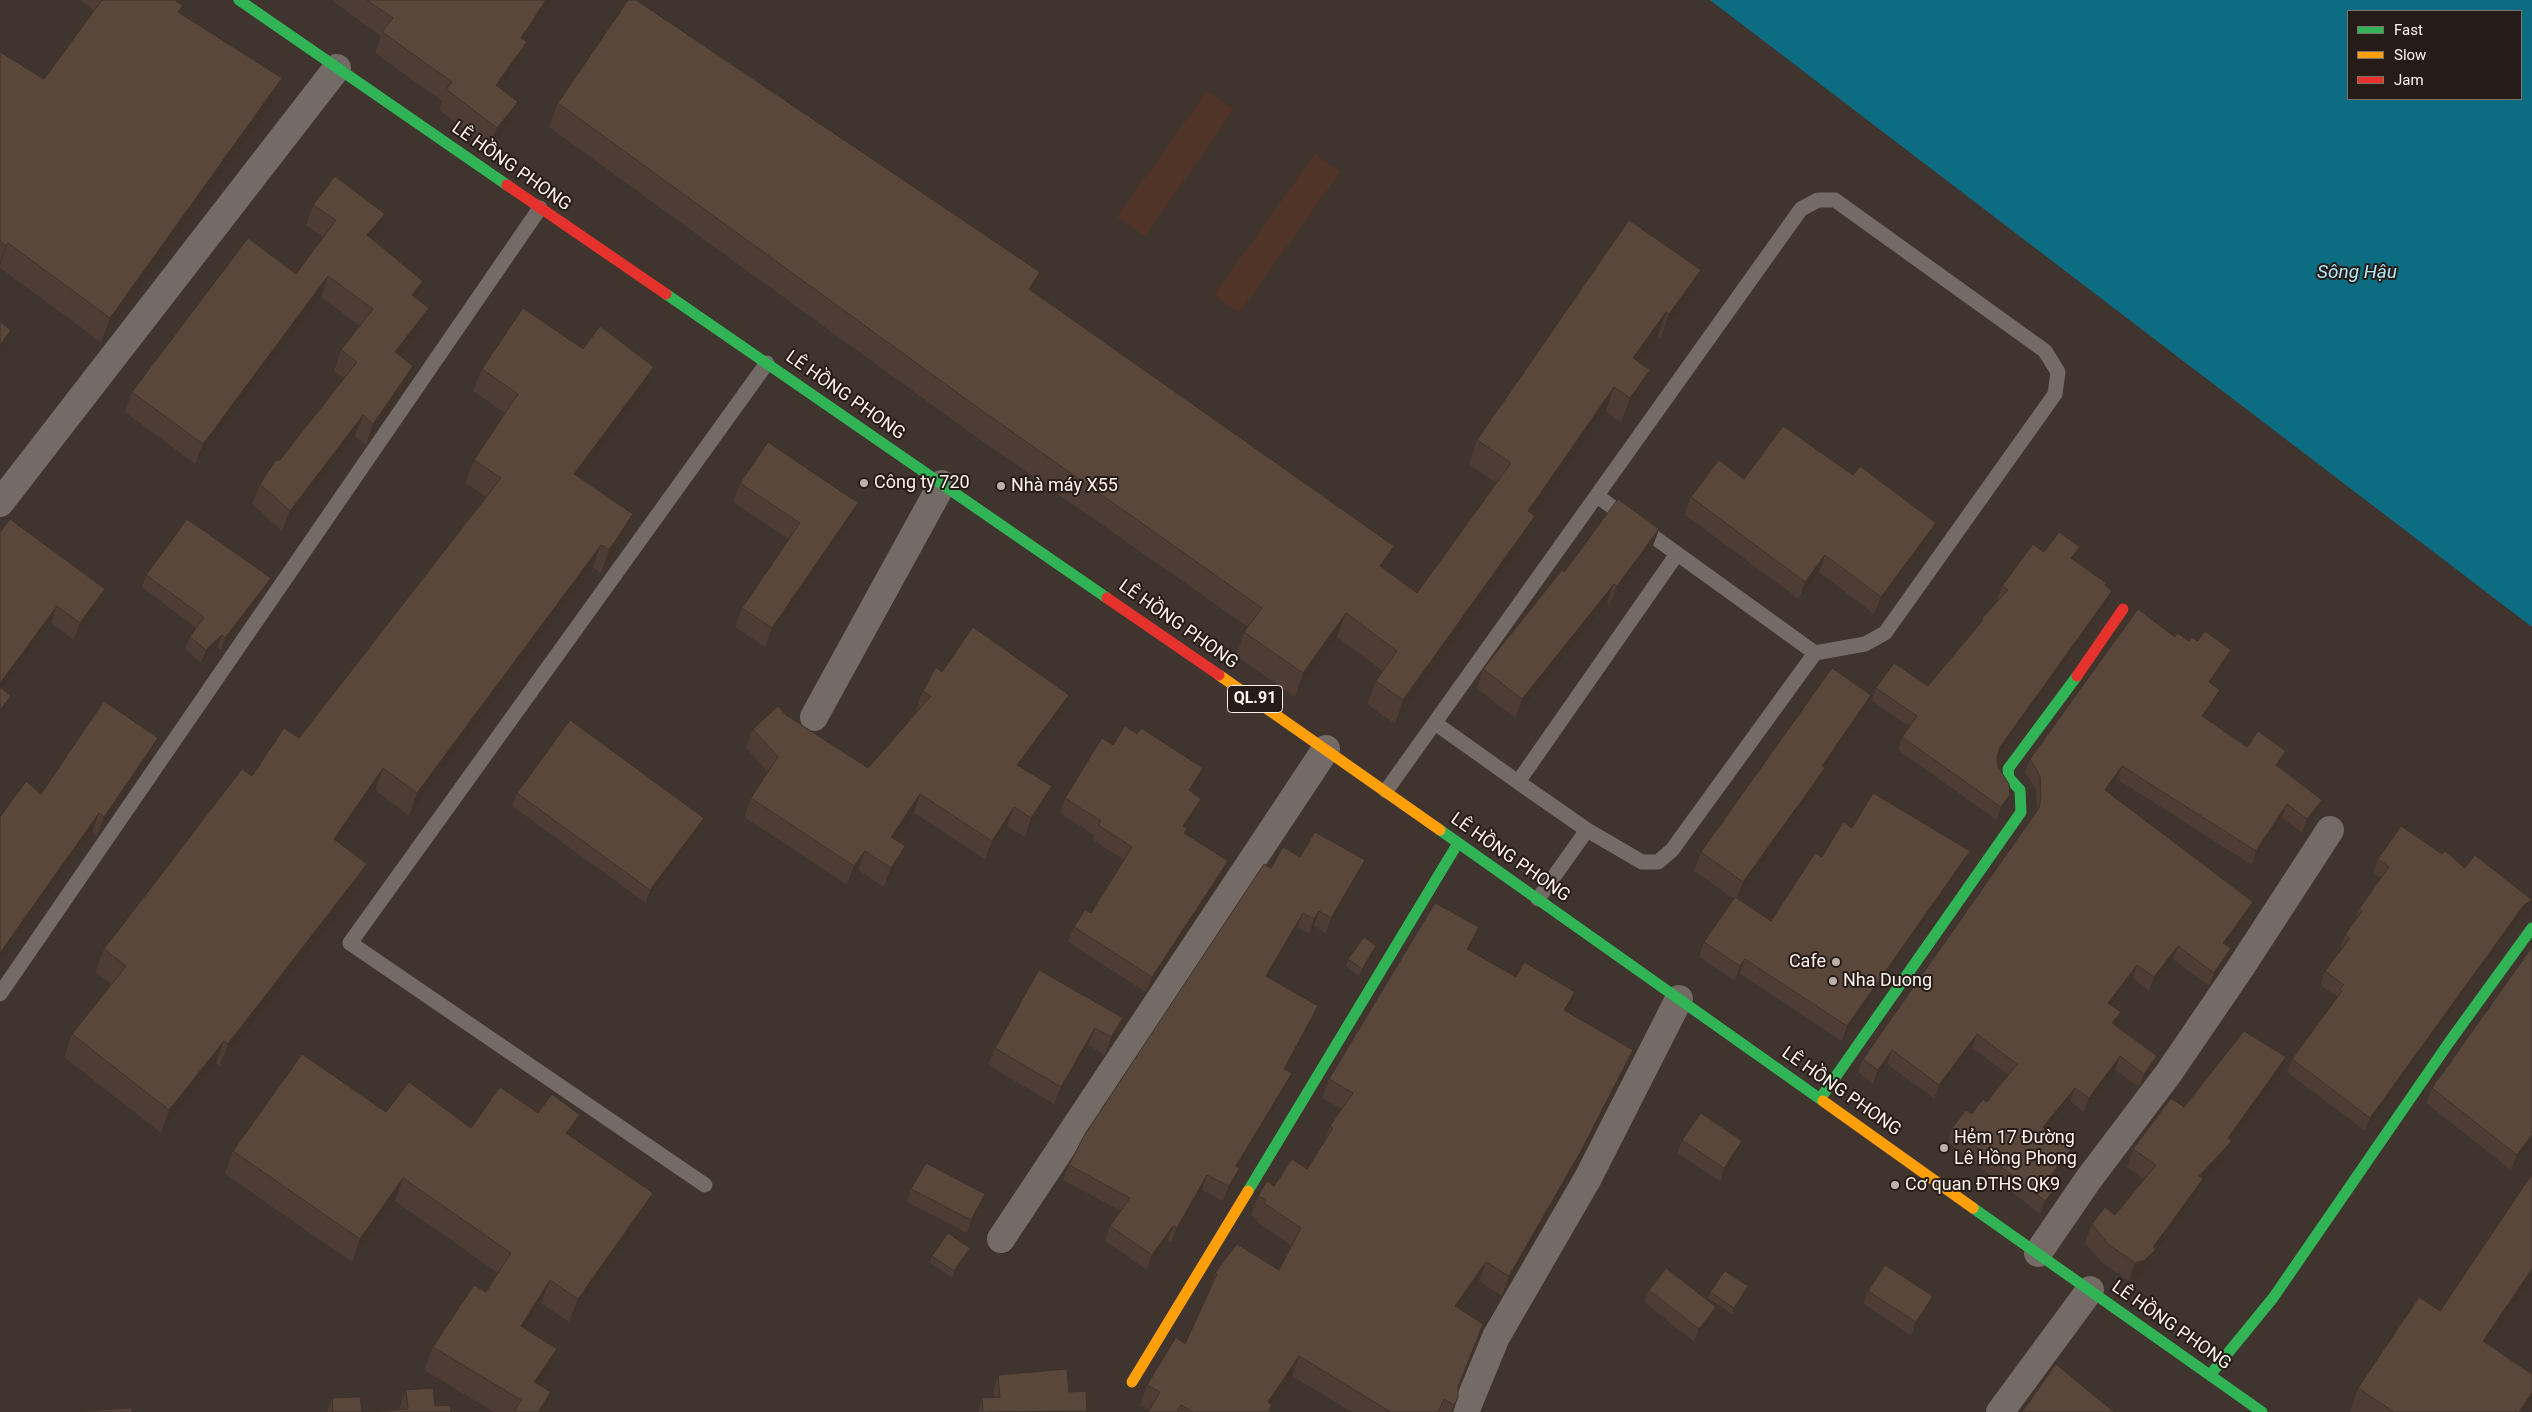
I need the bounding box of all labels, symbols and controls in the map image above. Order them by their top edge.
legend [2347,10,2522,100]
text: Fast [2394,21,2423,39]
text: Slow [2394,46,2426,64]
text: Jam [2394,71,2424,89]
street label: LÊ HỒNG PHONG [447,118,575,216]
water label: Sông Hậu [2317,262,2397,284]
street label: LÊ HỒNG PHONG [781,347,909,445]
place label: Công ty 720 [874,472,970,494]
place label: Nhà máy X55 [1011,475,1118,497]
marker: Công ty 720 [858,477,870,489]
marker: Nhà máy X55 [995,480,1007,492]
street label: LÊ HỒNG PHONG [1114,576,1242,674]
road number: QL.91 [1228,686,1282,712]
street label: LÊ HỒNG PHONG [1446,809,1574,907]
place label: Cafe [1789,951,1826,973]
marker: Cafe [1830,956,1842,968]
place label: Nha Duong [1843,970,1932,992]
marker: Nha Duong [1827,975,1839,987]
street label: LÊ HỒNG PHONG [1777,1043,1905,1141]
place label: Hẻm 17 Đường Lê Hồng Phong [1954,1127,2077,1170]
marker: Hẻm 17 Đường Lê Hồng Phong [1938,1142,1950,1154]
place label: Cơ quan ĐTHS QK9 [1905,1174,2060,1196]
marker: Cơ quan ĐTHS QK9 [1889,1179,1901,1191]
street label: LÊ HỒNG PHONG [2107,1277,2235,1375]

